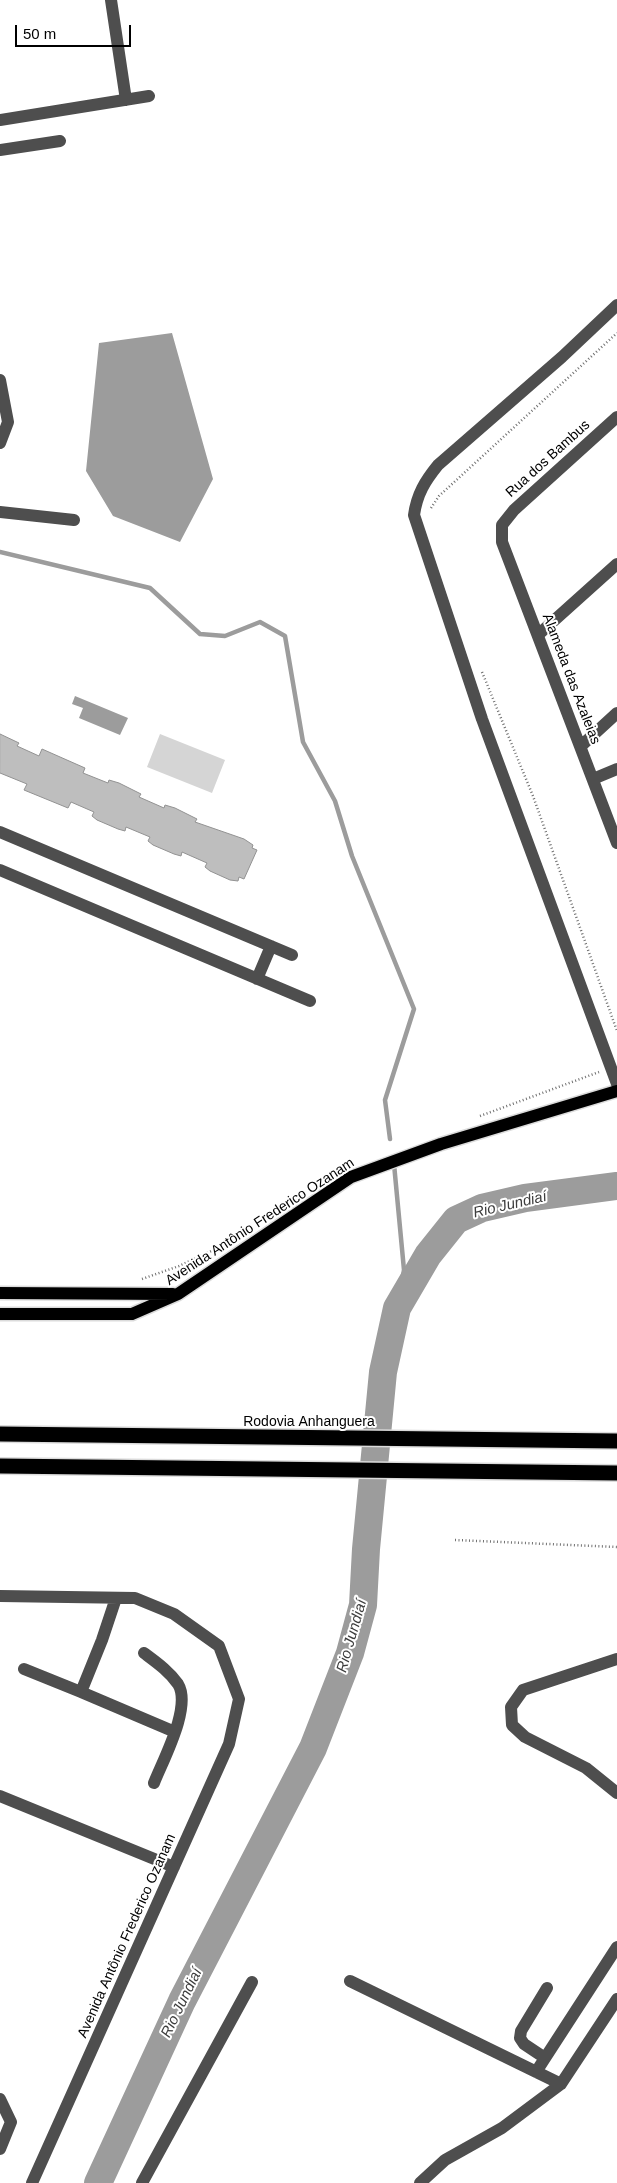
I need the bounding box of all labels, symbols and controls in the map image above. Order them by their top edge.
scale bar [18,15,134,47]
text: 50 m [23,25,56,42]
street label: Rua dos Bambus [502,417,594,501]
street label: Alameda das Azaleias [538,611,604,747]
street label: Avenida Antônio Frederico Ozanam [163,1155,357,1289]
water label: Rio Jundiaí [471,1188,549,1222]
street label: Rodovia Anhanguera [243,1414,375,1430]
water label: Rio Jundiaí [333,1597,371,1675]
street label: Avenida Antônio Frederico Ozanam [74,1831,180,2041]
water label: Rio Jundiaí [157,1965,207,2041]

